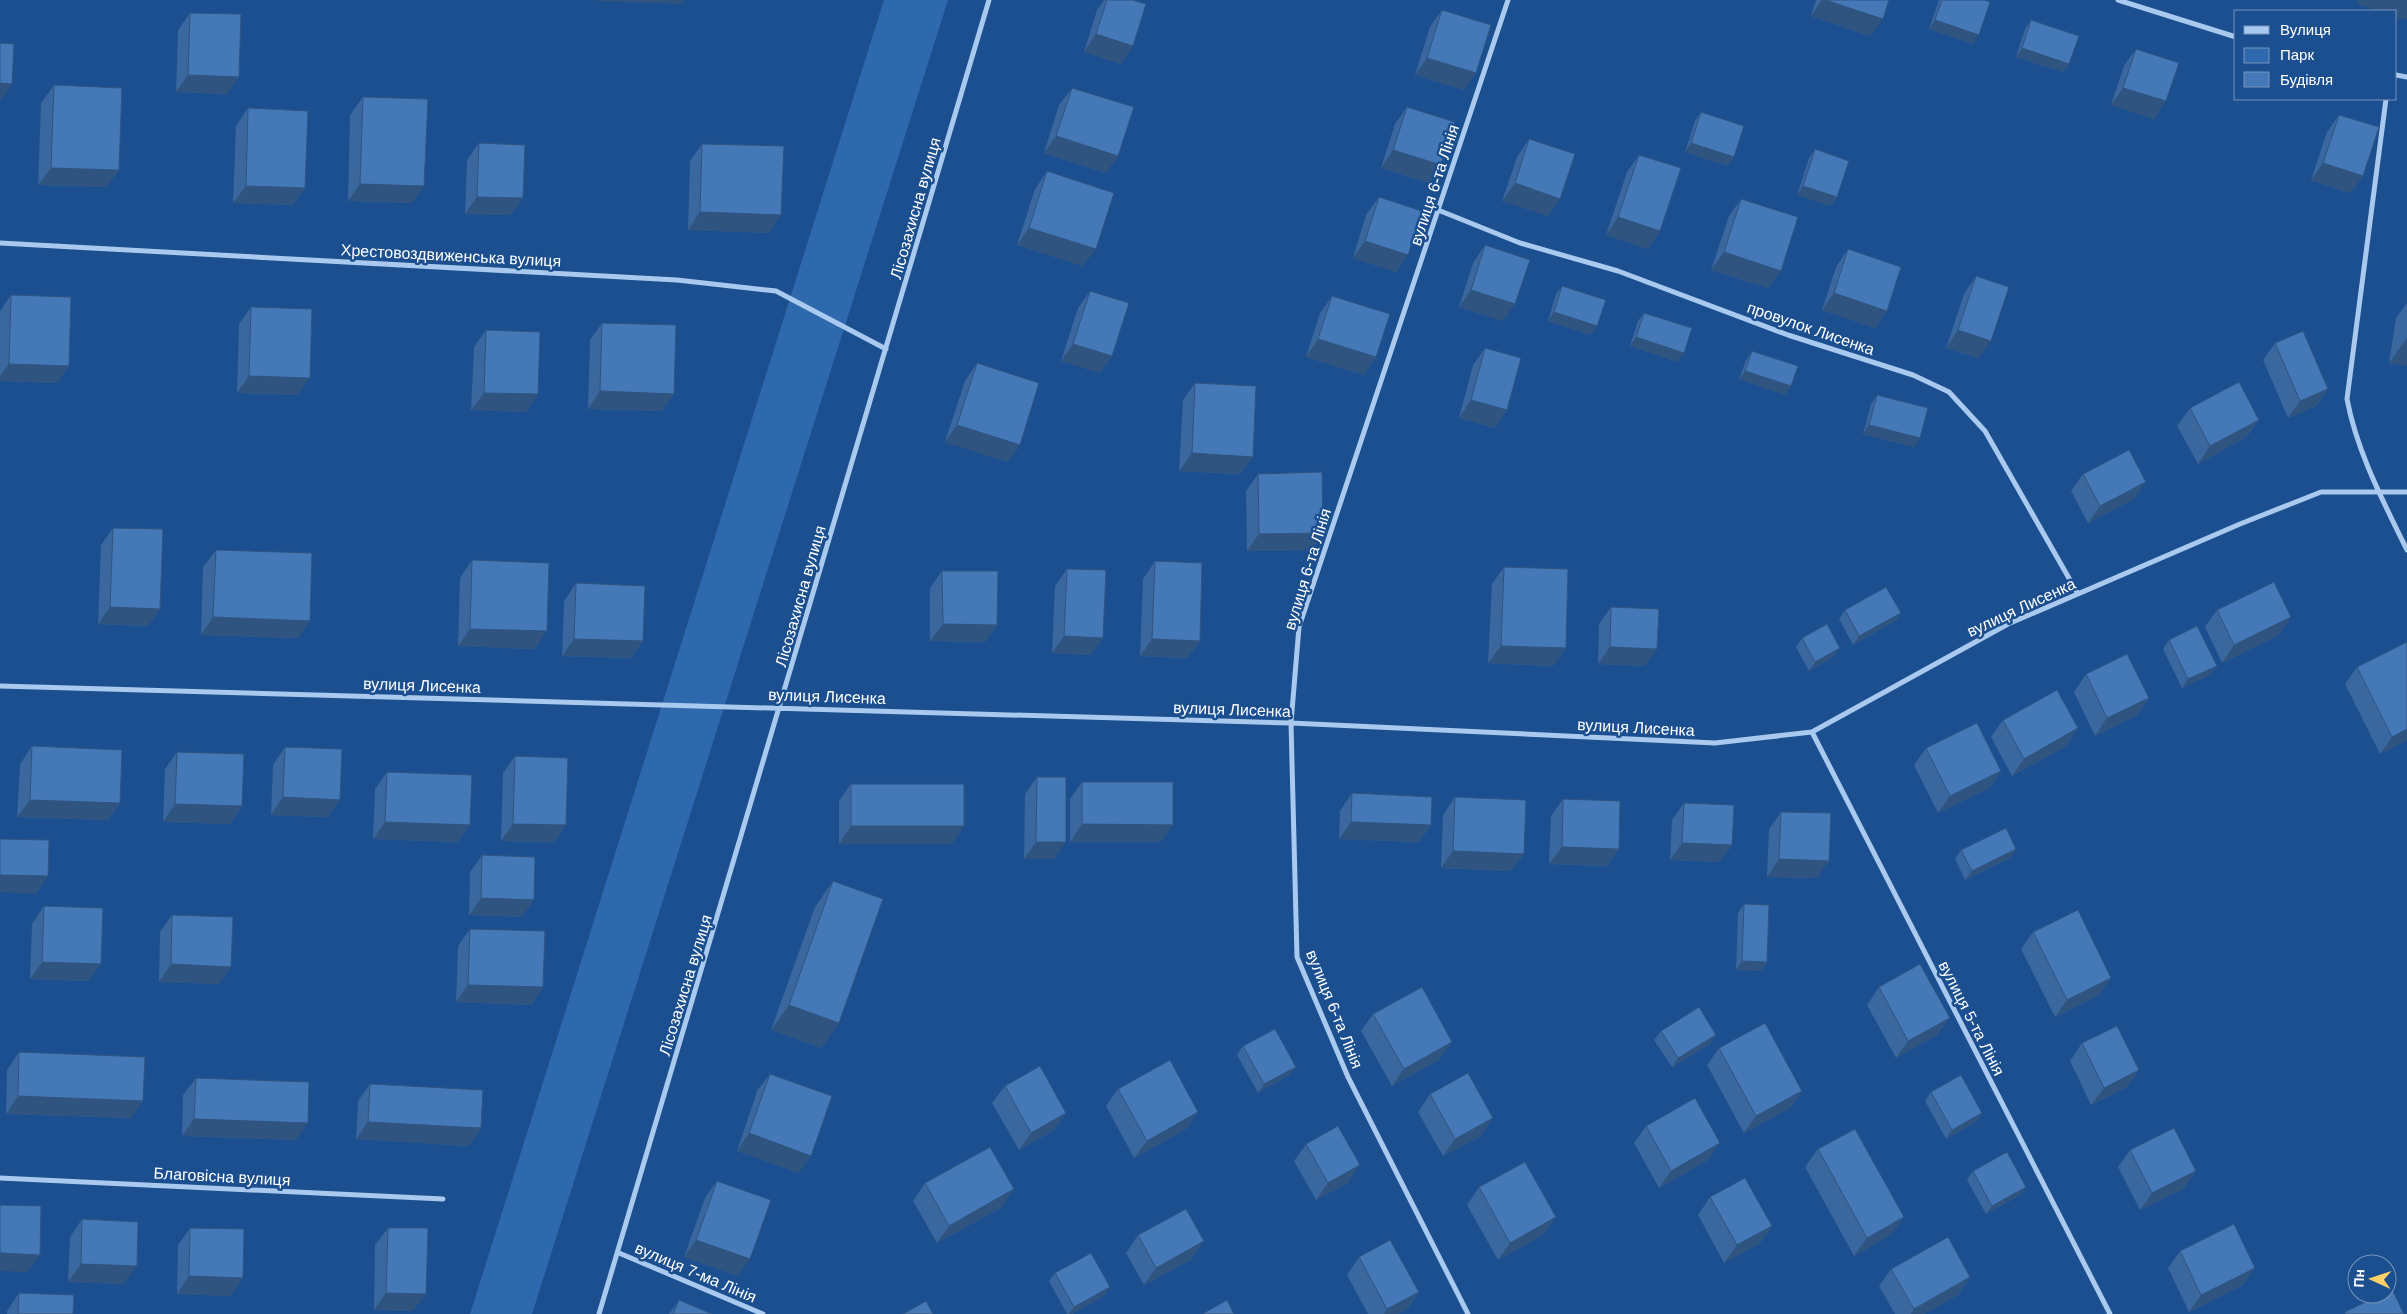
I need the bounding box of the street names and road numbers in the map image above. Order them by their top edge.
street label: вулиця 6-та Лінія [1407,123,1462,248]
street label: Лісозахисна вулиця [887,136,944,281]
street label: Хрестовоздвиженська вулиця [340,241,562,270]
street label: провулок Лисенка [1745,299,1877,358]
street label: вулиця 6-та Лінія [1281,506,1334,632]
street label: Лісозахисна вулиця [772,524,829,669]
street label: вулиця Лисенка [1964,575,2078,640]
street label: вулиця Лисенка [363,675,481,696]
street label: вулиця Лисенка [768,686,886,707]
street label: вулиця Лисенка [1173,699,1291,720]
street label: вулиця Лисенка [1577,716,1695,739]
street label: Лісозахисна вулиця [656,913,715,1058]
street label: вулиця 6-та Лінія [1303,948,1366,1071]
street label: вулиця 5-та Лінія [1935,958,2008,1078]
street label: Благовісна вулиця [153,1164,291,1189]
street label: вулиця 7-ма Лінія [633,1239,759,1306]

